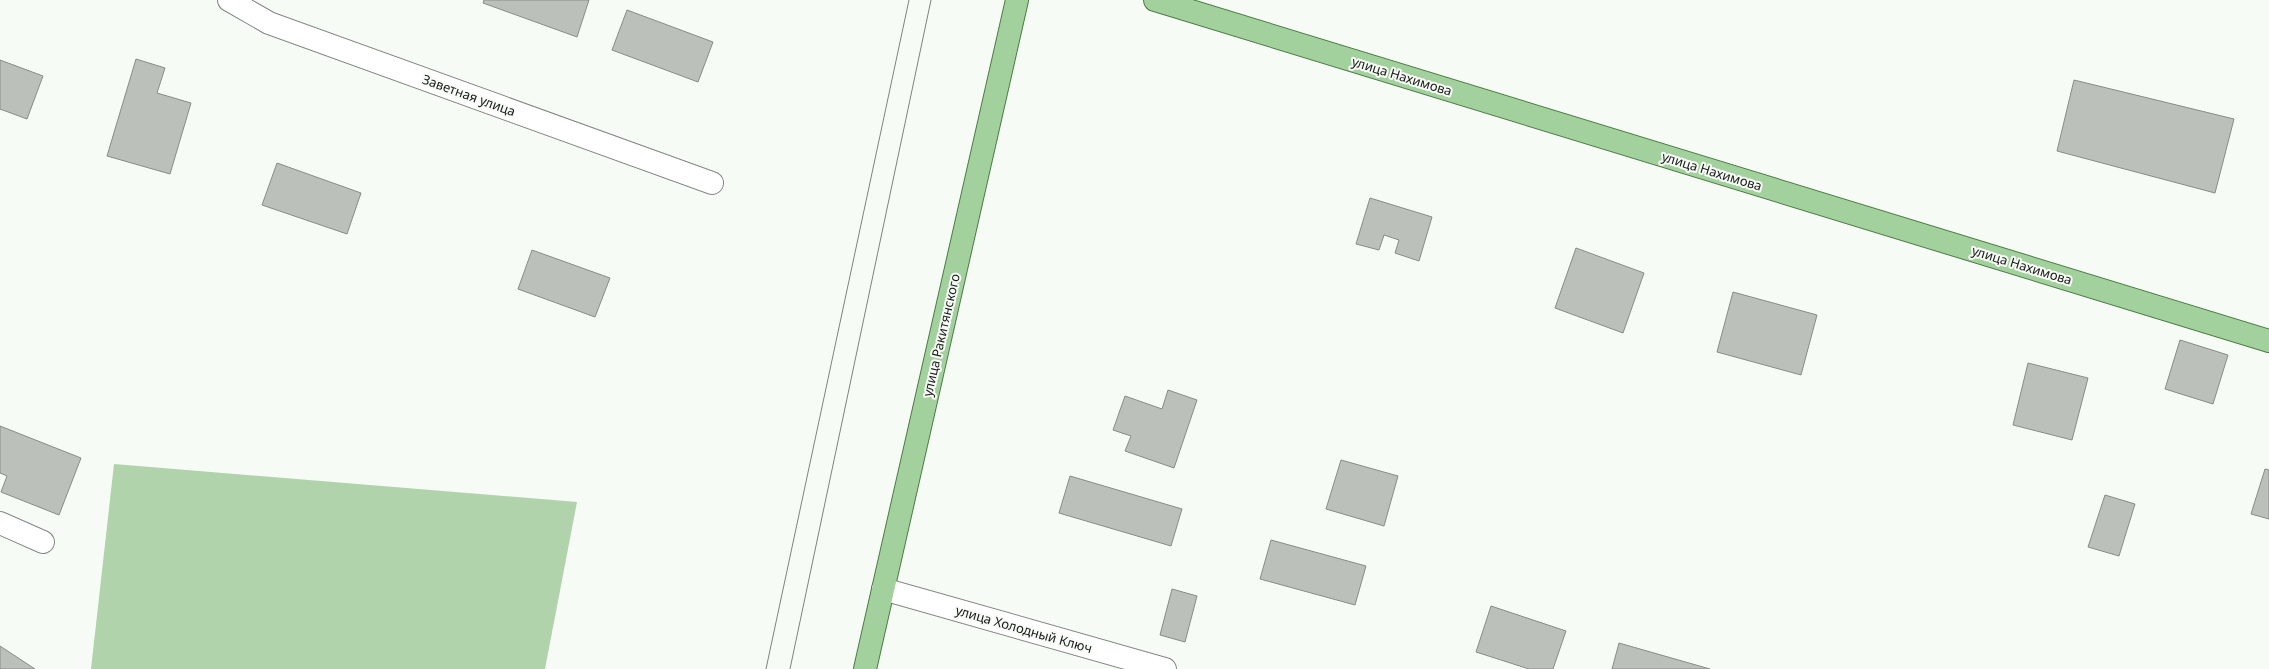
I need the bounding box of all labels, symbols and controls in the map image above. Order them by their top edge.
street label: улица Нахимова [1350,52,1454,100]
street label: Заветная улица [420,70,518,120]
street label: улица Нахимова [1660,147,1764,195]
street label: улица Нахимова [1970,241,2074,289]
street label: улица Ракитянского [918,272,964,398]
street label: улица Холодный Ключ [954,601,1094,657]

